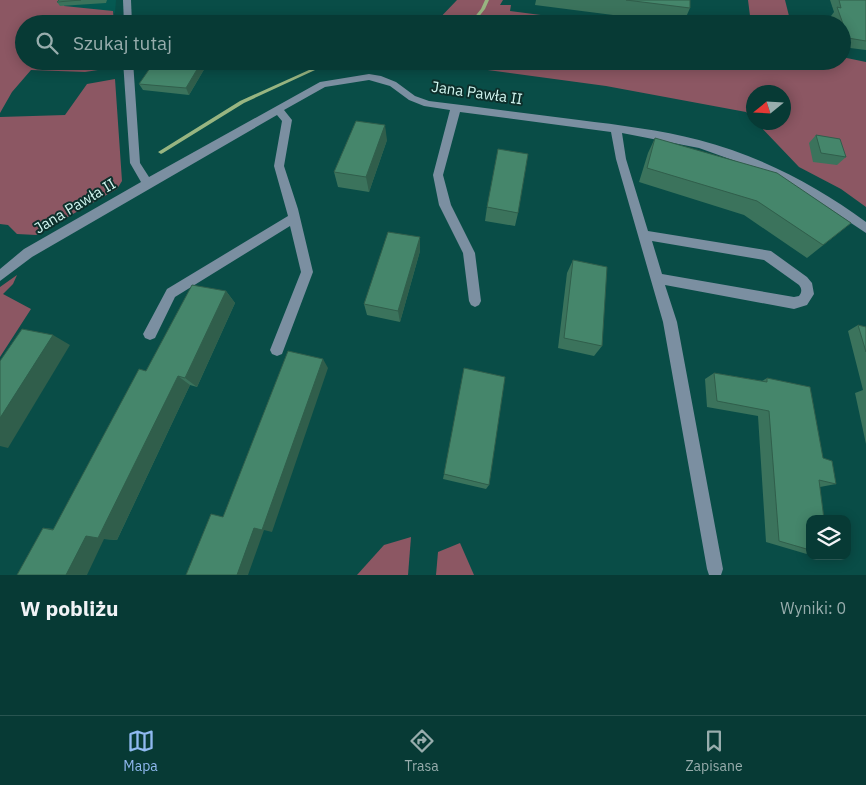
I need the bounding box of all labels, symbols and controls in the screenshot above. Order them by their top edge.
search box [15,15,851,70]
icon: search [33,29,61,57]
text: Szukaj tutaj [73,31,172,55]
street label: Jana Pawła II [430,77,524,108]
north arrow [746,85,791,130]
street label: Jana Pawła II [30,174,119,237]
map controls [806,515,851,560]
button: layers [806,515,851,560]
text: W pobliżu [20,594,119,622]
text: Wyniki: 0 [780,598,846,618]
tab: Mapa [123,727,158,775]
tab: Trasa [405,727,439,775]
tab: Zapisane [685,727,743,775]

